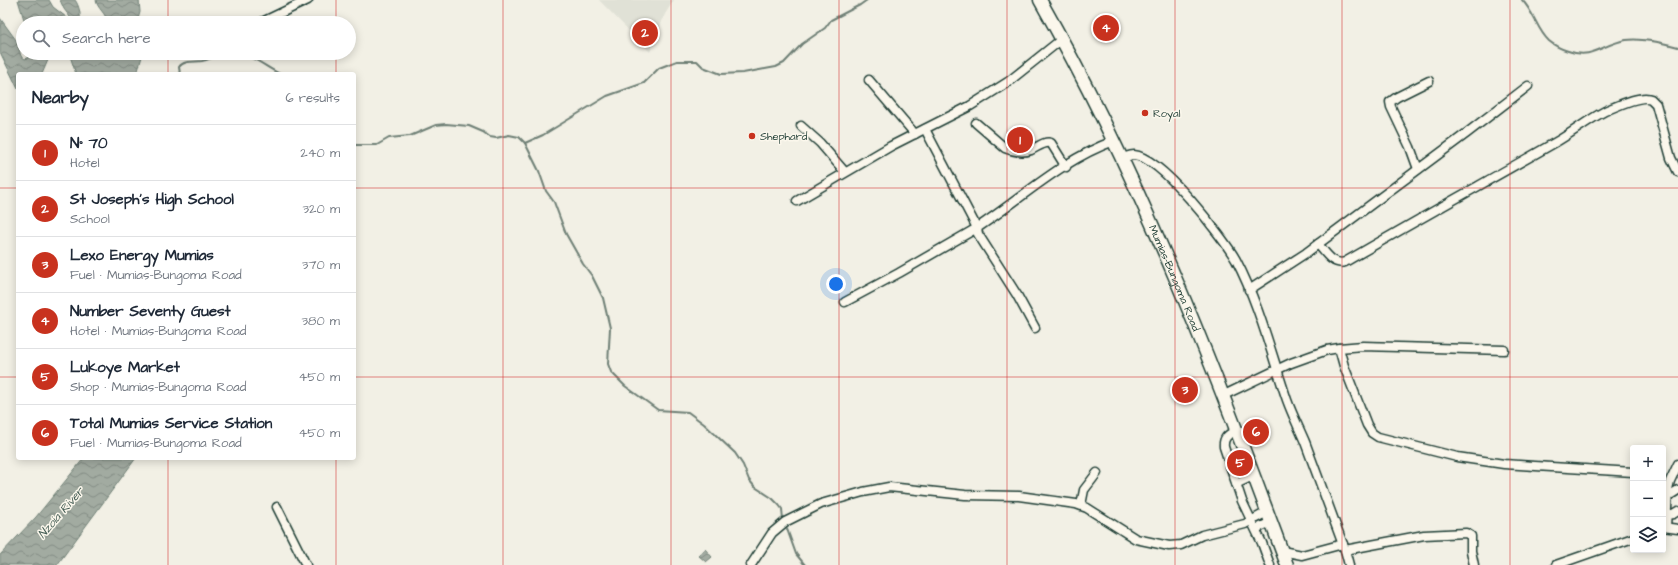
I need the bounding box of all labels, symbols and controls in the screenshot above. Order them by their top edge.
pin: 4 [1093,13,1119,43]
search box [16,16,356,60]
pin: 2 [632,18,658,48]
icon: search [30,27,52,49]
text: Search here [62,28,151,49]
text: Nearby [32,86,89,110]
text: 6 results [285,89,340,107]
place label: Royal [1153,106,1181,122]
marker: Royal [1140,108,1150,118]
pin: 1 [1007,125,1033,155]
place label: Shephard [760,129,808,144]
marker: Shephard [747,131,757,141]
text: N° 70 [70,133,107,154]
text: 1 [44,144,46,162]
text: 240 m [300,144,340,162]
text: Hotel [70,154,100,172]
text: St Joseph's High School [70,189,234,210]
text: 2 [41,200,49,218]
text: 320 m [302,200,340,218]
text: School [70,210,110,228]
street label: Mumias-Bungoma Road [1146,222,1204,334]
text: Lexo Energy Mumias [70,245,214,266]
text: 3 [42,256,48,274]
text: 370 m [302,256,340,274]
text: Fuel · Mumias-Bungoma Road [70,266,242,284]
your location [826,274,846,294]
text: Number Seventy Guest [70,301,231,322]
text: 4 [41,312,49,330]
text: 380 m [301,312,340,330]
text: Hotel · Mumias-Bungoma Road [70,322,247,340]
text: Lukoye Market [70,357,180,378]
text: 5 [40,368,50,386]
text: 450 m [298,368,340,386]
pin: 3 [1172,375,1198,405]
text: Shop · Mumias-Bungoma Road [70,378,246,396]
text: Total Mumias Service Station [70,413,272,434]
pin: 6 [1243,417,1269,447]
text: 6 [41,424,49,442]
text: 450 m [298,424,340,442]
text: Fuel · Mumias-Bungoma Road [70,434,242,452]
map controls [1630,445,1666,553]
button: + [1630,445,1666,481]
pin: 5 [1227,448,1253,478]
button: − [1630,481,1666,517]
water label: Nzoia River [34,483,89,542]
button: layers [1630,517,1666,553]

